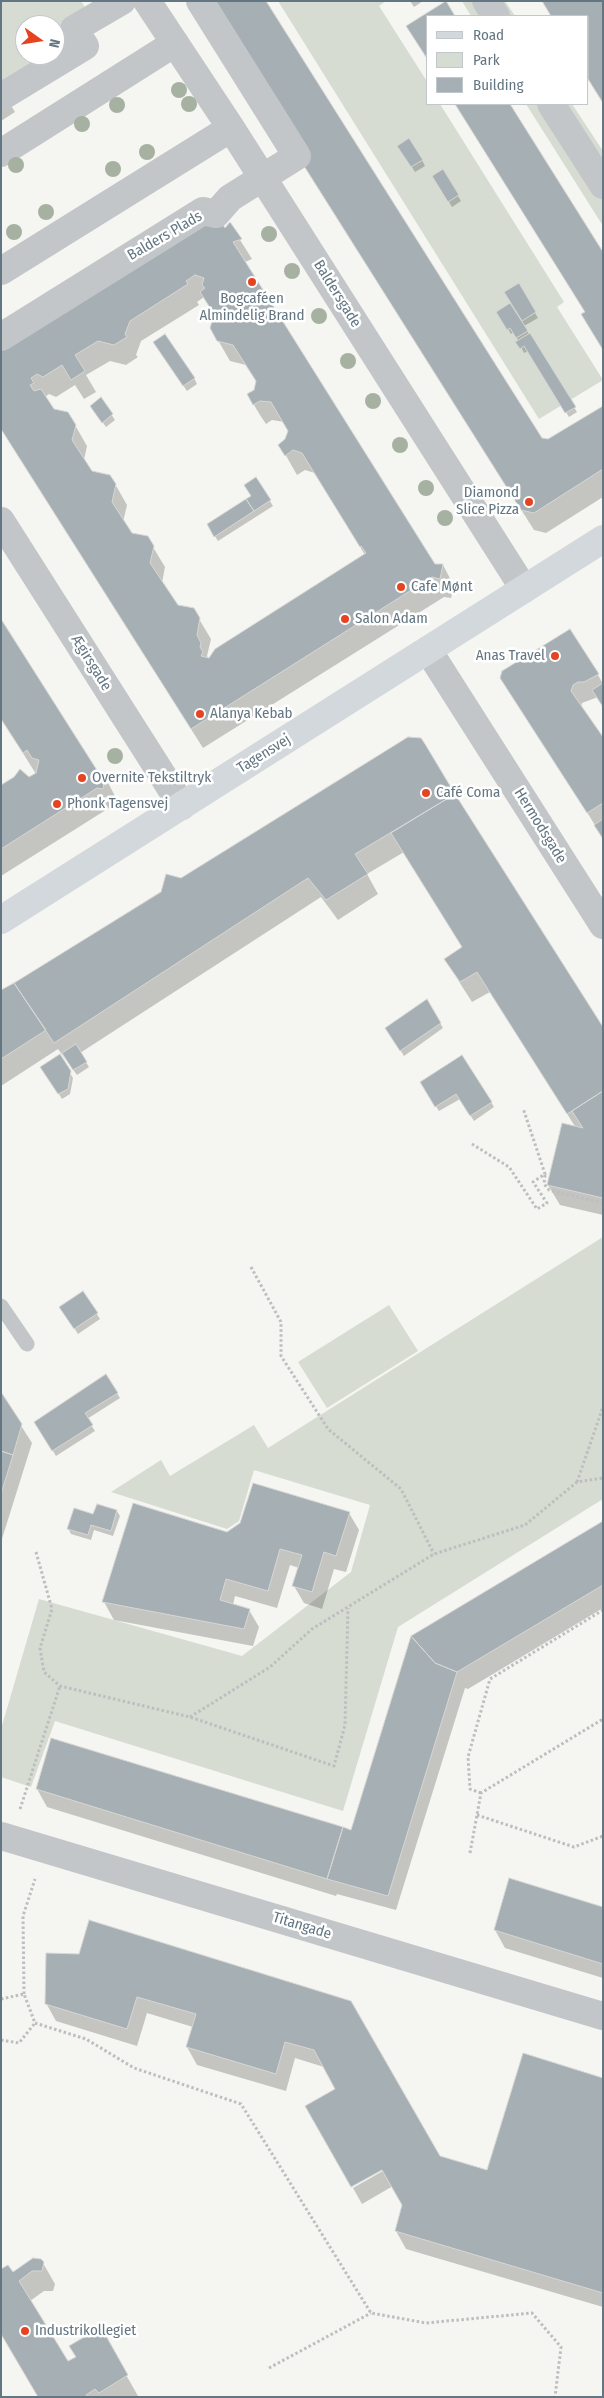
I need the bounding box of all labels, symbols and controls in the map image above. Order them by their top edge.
north arrow [15,15,65,65]
legend [426,15,589,105]
text: Road [473,26,504,44]
text: N [45,37,63,49]
text: Park [473,51,500,69]
text: Building [473,76,524,94]
street label: Balders Plads [125,207,205,265]
street label: Baldersgade [309,257,365,331]
marker: Bogcaféen Almindelig Brand [246,276,258,288]
place label: Bogcaféen Almindelig Brand [199,290,305,325]
place label: Diamond Slice Pizza [456,484,519,519]
marker: Diamond Slice Pizza [523,496,535,508]
place label: Cafe Mønt [411,578,473,596]
marker: Cafe Mønt [395,581,407,593]
place label: Salon Adam [355,610,428,628]
marker: Salon Adam [339,613,351,625]
street label: Ægirsgade [67,632,115,694]
place label: Anas Travel [476,647,545,665]
marker: Anas Travel [549,650,561,662]
place label: Alanya Kebab [210,705,293,723]
marker: Alanya Kebab [194,708,206,720]
street label: Tagensvej [234,731,294,777]
place label: Overnite Tekstiltryk [92,769,211,787]
marker: Overnite Tekstiltryk [76,772,88,784]
place label: Café Coma [436,784,500,802]
street label: Hermodsgade [510,785,570,867]
marker: Café Coma [420,787,432,799]
place label: Phonk Tagensvej [67,795,168,813]
marker: Phonk Tagensvej [51,798,63,810]
street label: Titangade [271,1909,333,1943]
place label: Industrikollegiet [35,2322,136,2340]
marker: Industrikollegiet [19,2325,31,2337]

